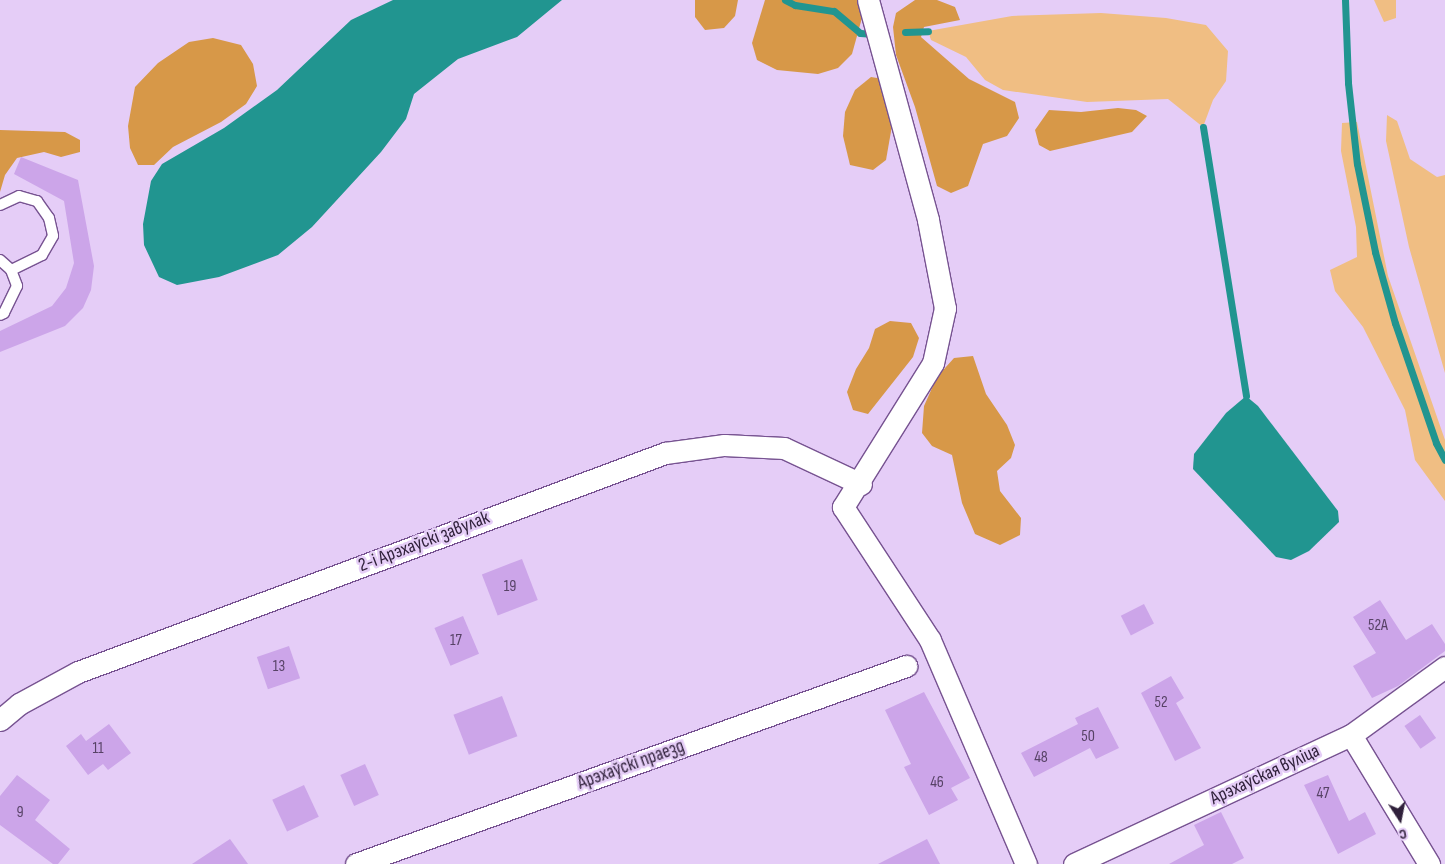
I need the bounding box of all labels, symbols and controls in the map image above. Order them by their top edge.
street label: 2-і Арэхаўскі завулак [355,507,493,577]
house number: 19 [504,577,516,597]
house number: 52А [1368,616,1388,636]
house number: 17 [450,631,462,651]
house number: 13 [273,657,285,677]
house number: 52 [1154,693,1168,713]
house number: 50 [1081,727,1095,747]
street label: Арэхаўскі праезд [574,735,688,795]
house number: 11 [92,739,104,759]
street label: Арэхаўская вуліца [1207,740,1323,810]
house number: 48 [1034,748,1048,768]
house number: 46 [930,773,944,793]
house number: 47 [1317,784,1329,804]
north arrow [1375,794,1425,844]
house number: 9 [16,803,24,823]
text: С [1398,825,1408,843]

